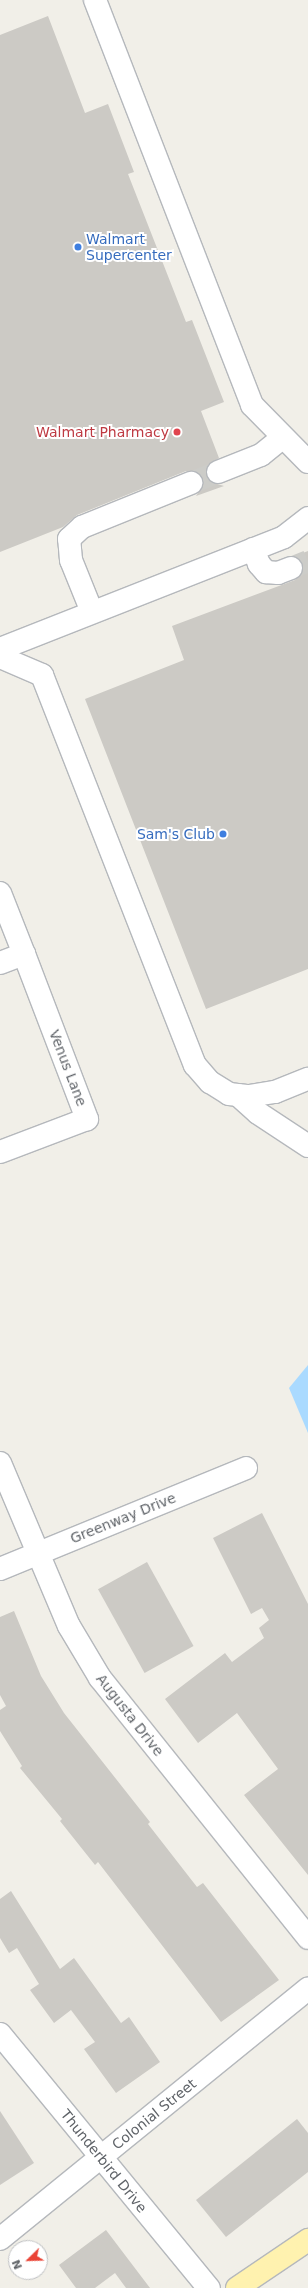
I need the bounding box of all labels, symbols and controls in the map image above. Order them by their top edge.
place label: Walmart Supercenter [86,231,172,264]
marker: Walmart Supercenter [73,242,83,252]
place label: Walmart Pharmacy [36,424,169,440]
marker: Walmart Pharmacy [172,427,182,437]
place label: Sam's Club [137,826,215,842]
marker: Sam's Club [218,829,228,839]
street label: Venus Lane [46,1027,90,1109]
street label: Greenway Drive [68,1489,178,1547]
street label: Augusta Drive [93,1671,167,1759]
street label: Colonial Street [109,2075,199,2153]
street label: Thunderbird Drive [57,2106,151,2216]
north arrow [8,2240,48,2280]
text: N [10,2258,25,2271]

